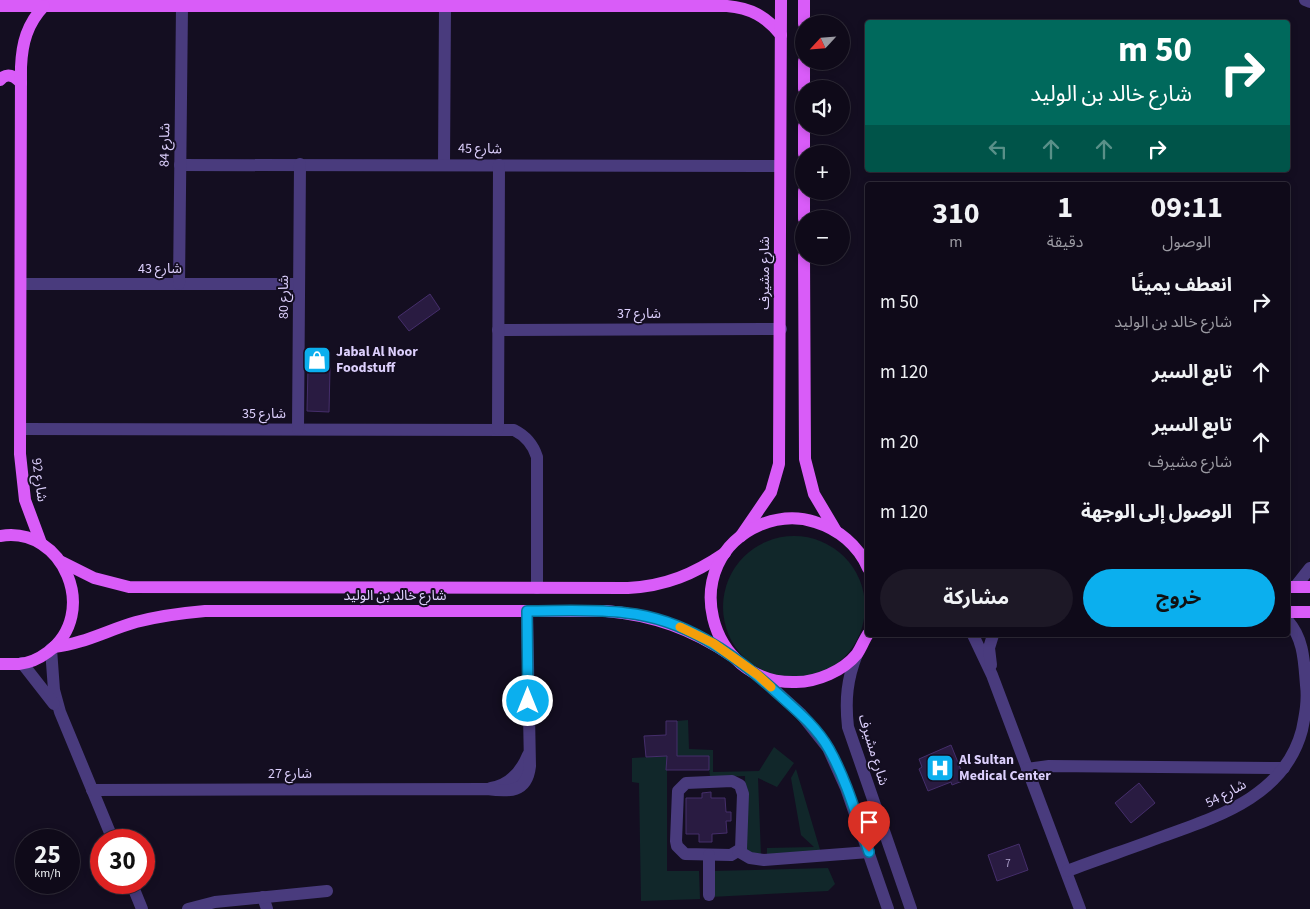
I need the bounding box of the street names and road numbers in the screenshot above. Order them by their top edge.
street label: شارع 84 [155,123,175,167]
street label: شارع 45 [458,139,502,159]
street label: شارع مشيرف [755,236,775,310]
street label: شارع 43 [138,259,182,279]
street label: شارع 80 [274,275,294,319]
street label: شارع 37 [617,304,661,324]
street label: شارع 35 [242,404,286,424]
street label: شارع 92 [26,457,52,503]
street label: شارع خالد بن الوليد [344,586,447,606]
street label: شارع مشيرف [853,712,893,788]
street label: شارع 27 [268,764,312,784]
street label: شارع 54 [1202,775,1250,813]

